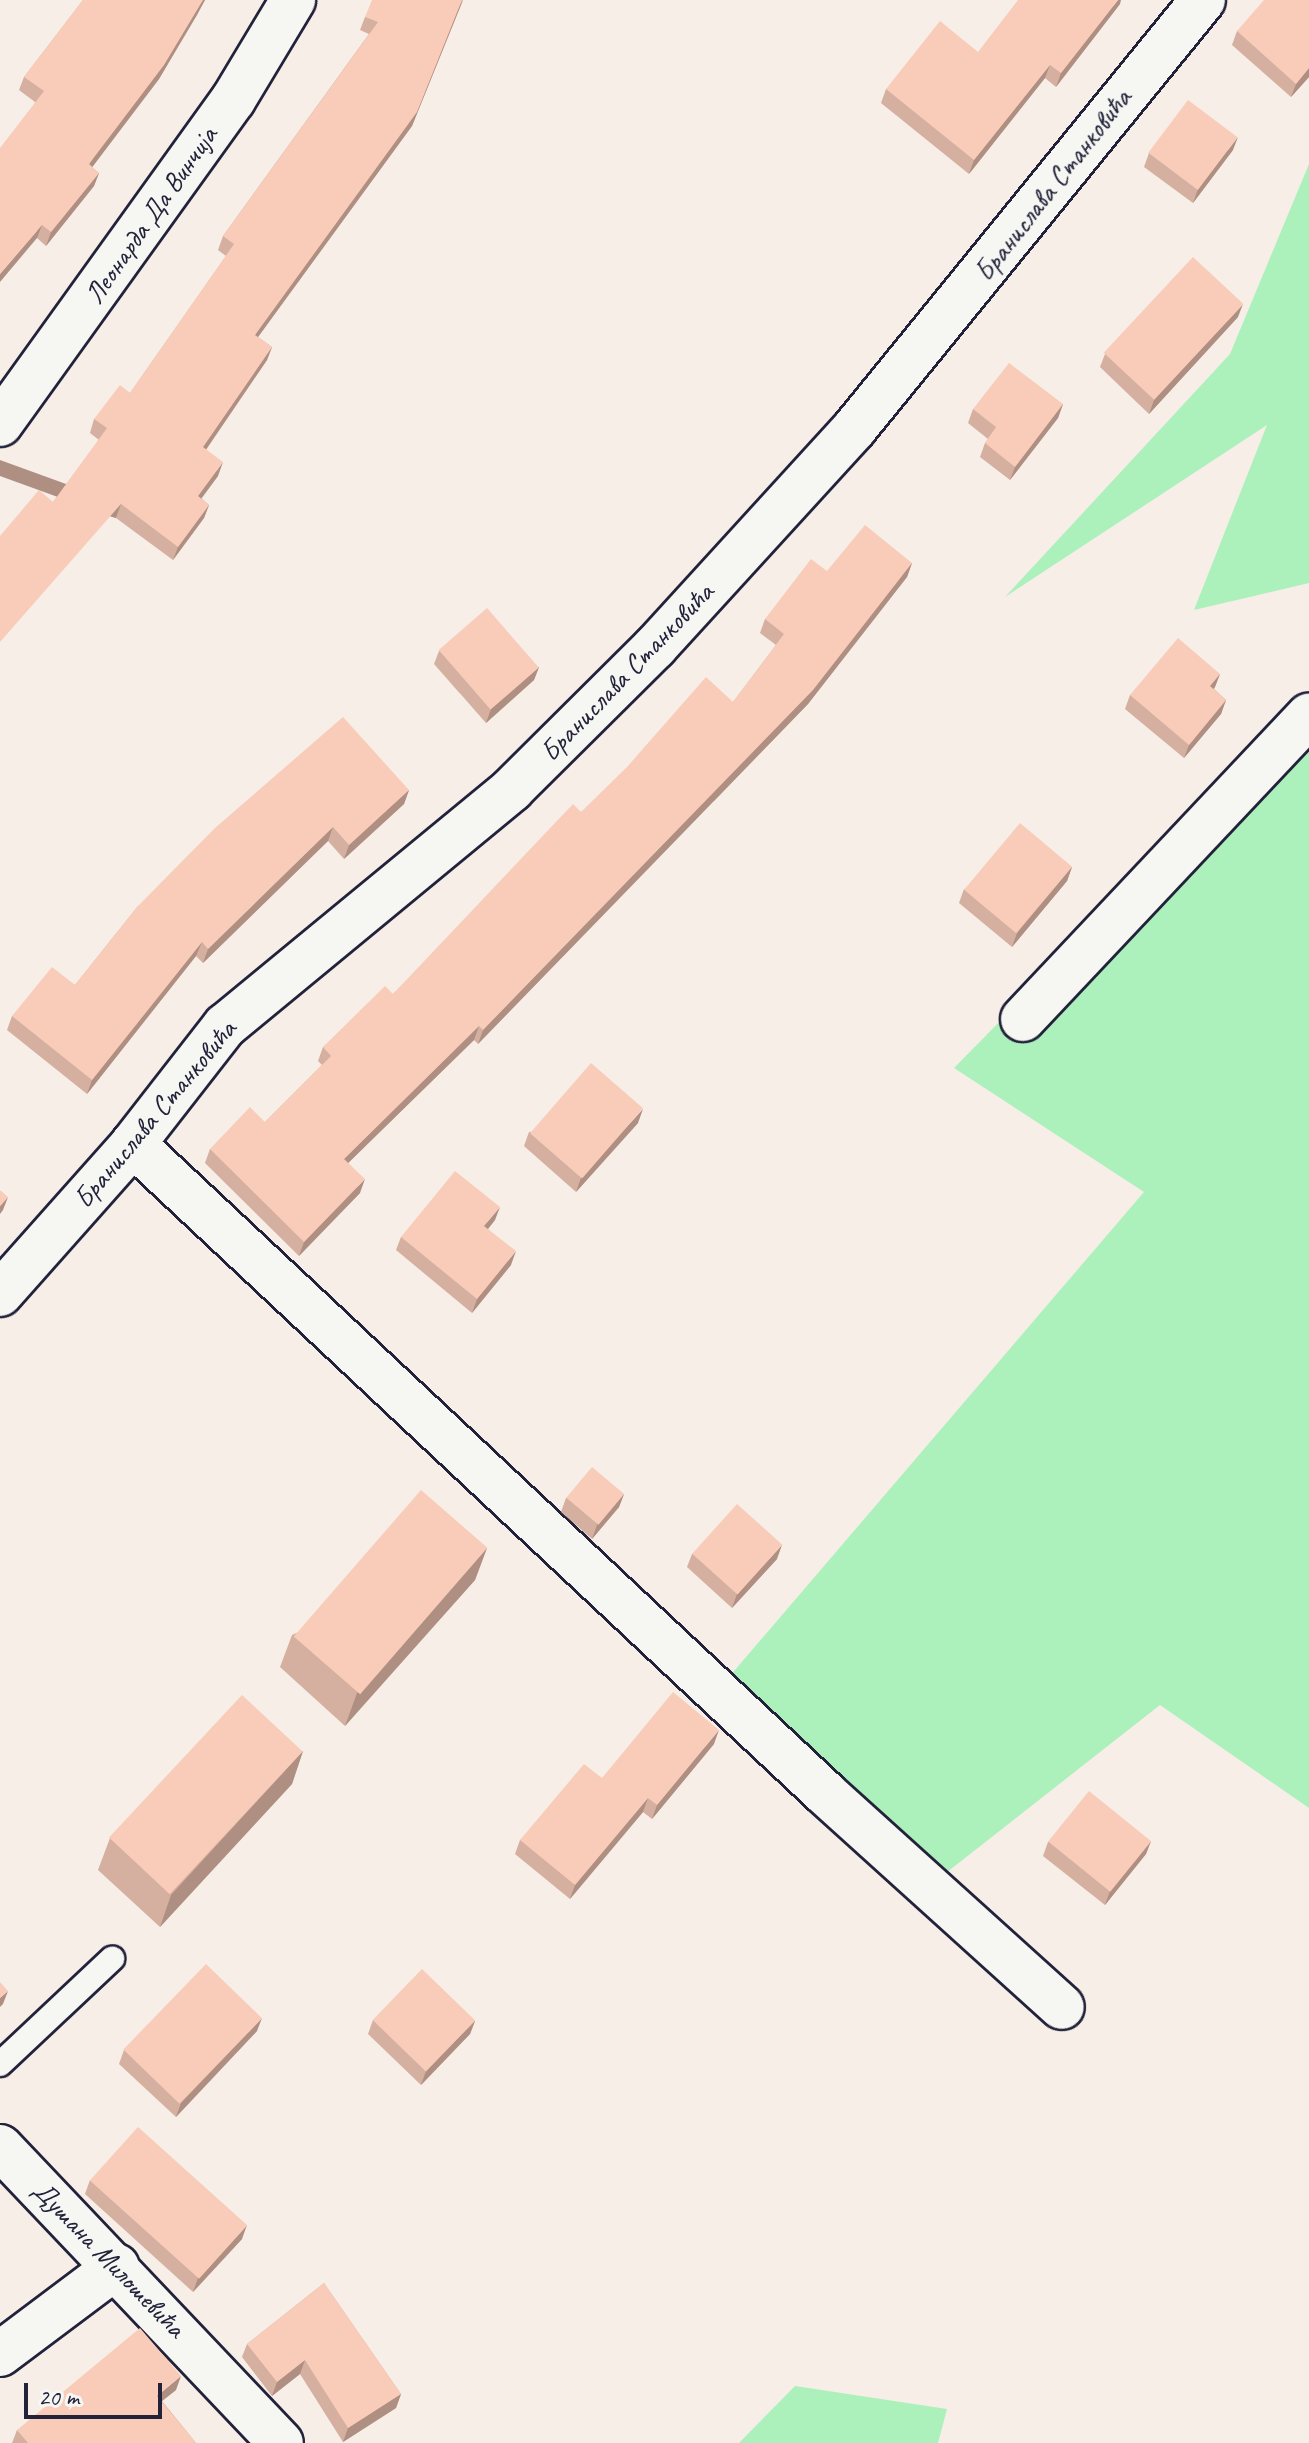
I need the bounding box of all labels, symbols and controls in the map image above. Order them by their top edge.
street label: Бранислава Станковића [968,82,1138,288]
street label: Леонарда Да Винчија [76,118,226,312]
street label: Бранислава Станковића [533,576,721,768]
street label: Бранислава Станковића [67,1013,243,1215]
street label: Душана Милошевића [26,2174,192,2344]
scale bar [28,2367,166,2417]
text: 20 m [38,2382,79,2412]

